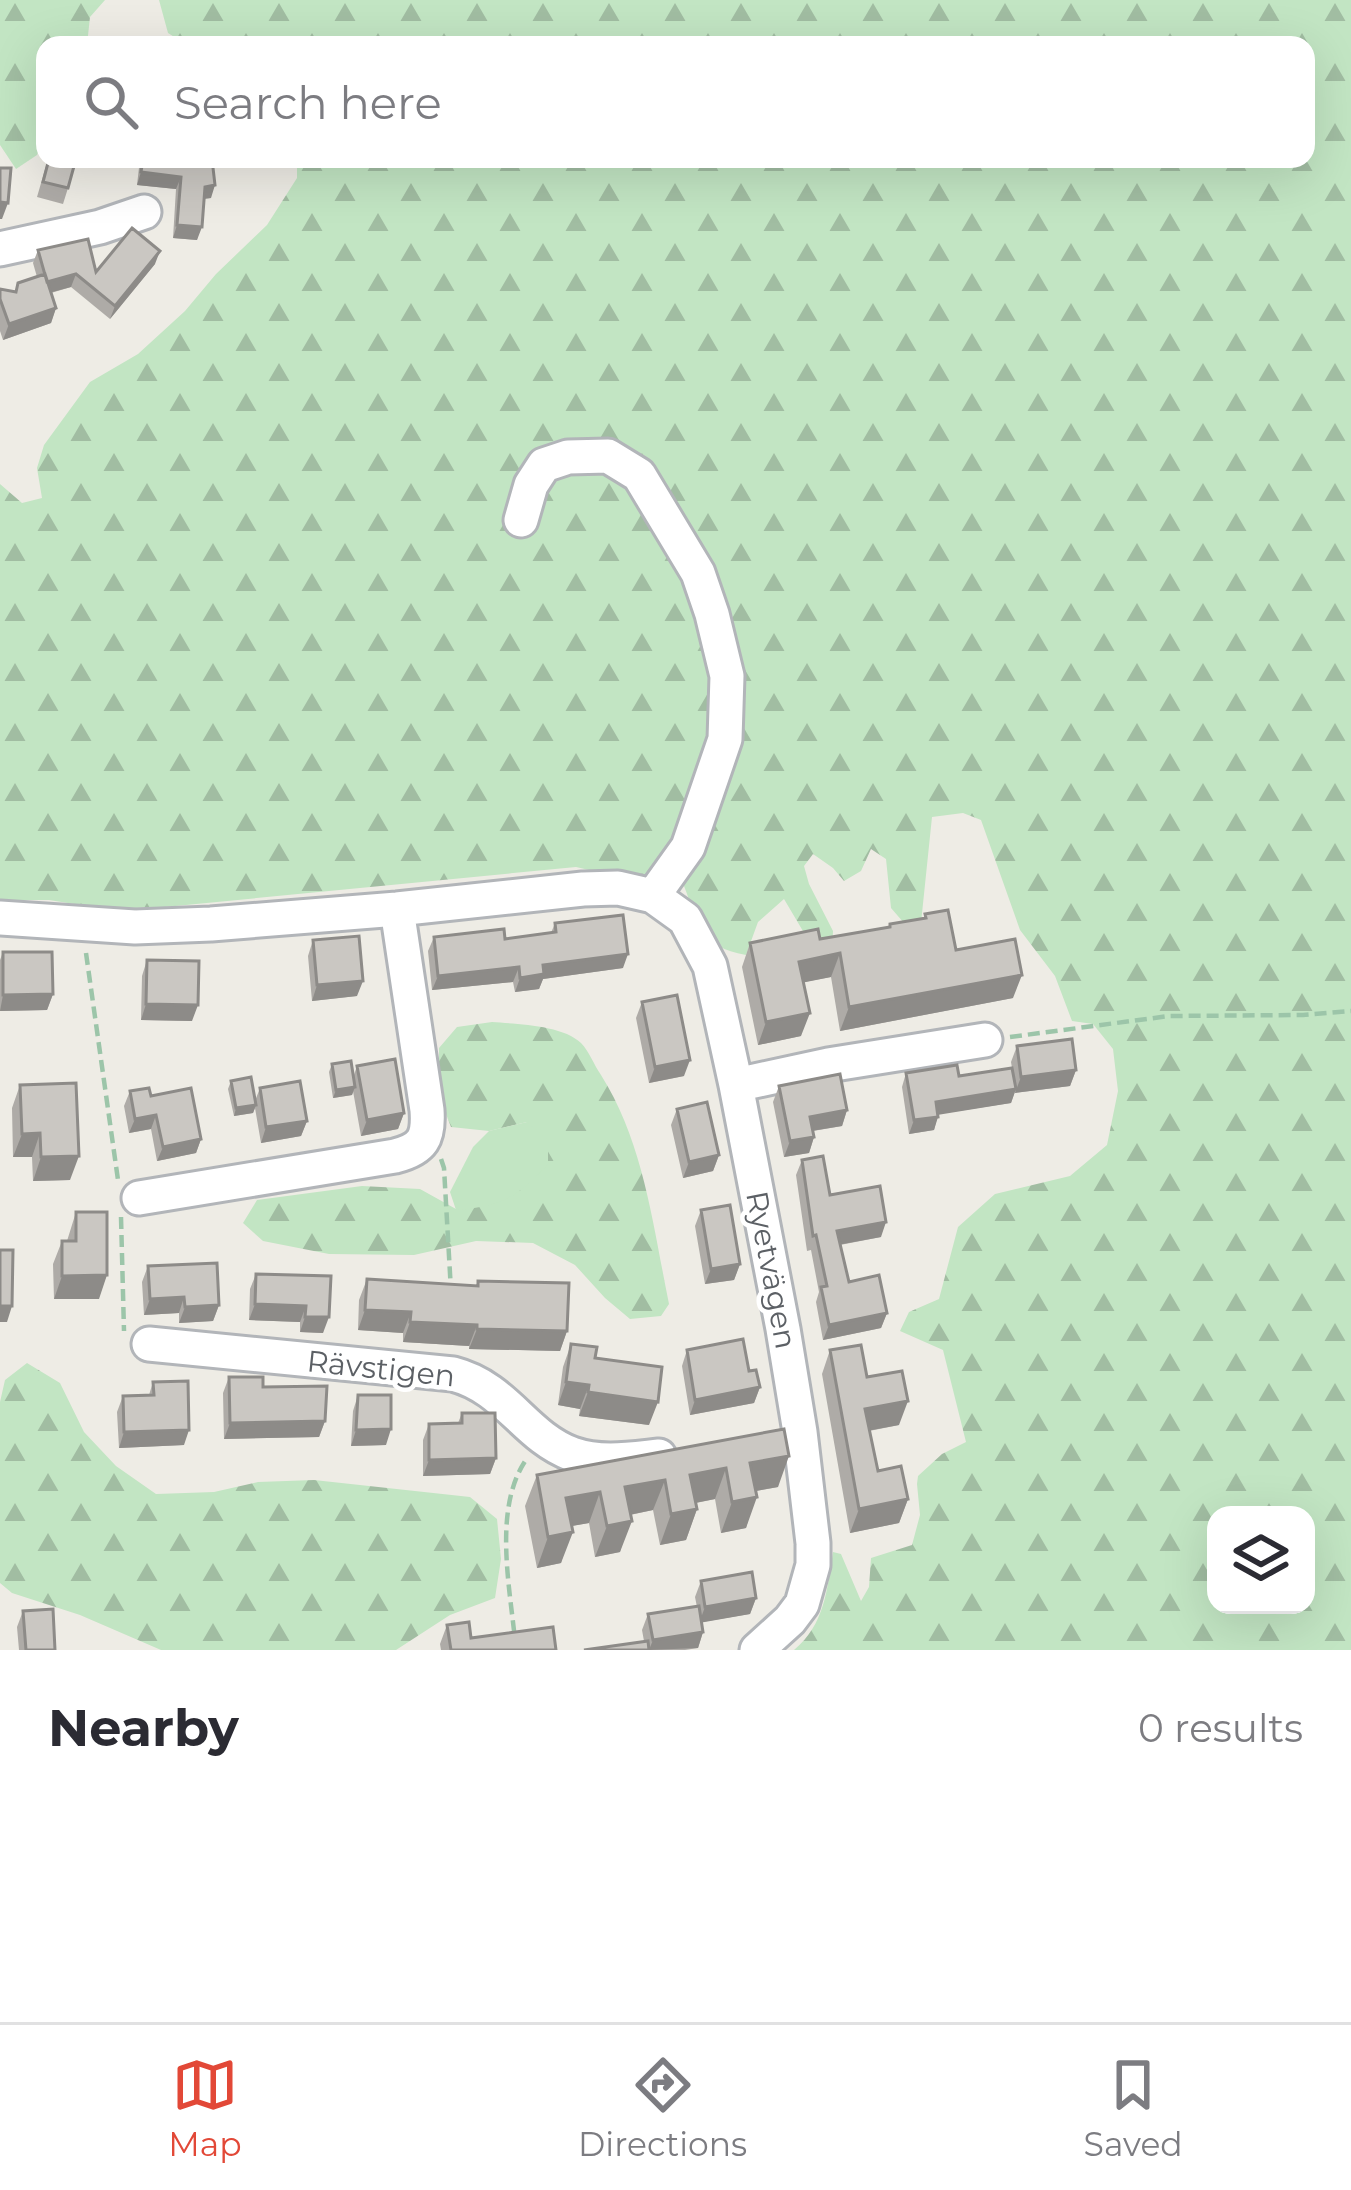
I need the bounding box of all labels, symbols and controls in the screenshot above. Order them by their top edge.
search box [36,36,1315,168]
icon: search [78,69,144,135]
text: Search here [174,75,442,130]
street label: Ryetvägen [738,1188,805,1352]
street label: Rävstigen [305,1342,457,1395]
map controls [1207,1506,1315,1614]
button: layers [1207,1506,1315,1614]
text: Nearby [48,1697,239,1759]
text: 0 results [1138,1704,1303,1752]
tab: Map [168,2052,242,2164]
tab: Directions [578,2052,747,2164]
tab: Saved [1084,2052,1183,2164]

